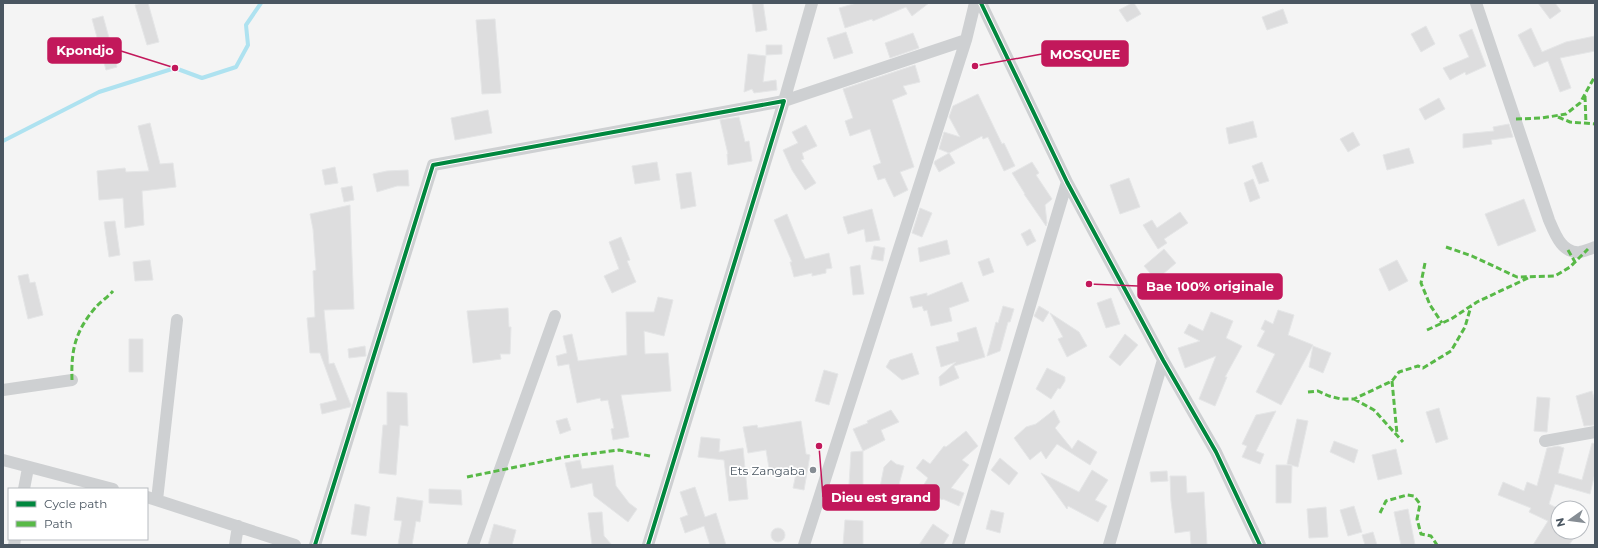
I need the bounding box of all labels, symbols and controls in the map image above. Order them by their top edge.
callout: Kpondjo [48,38,121,63]
callout: MOSQUEE [1042,41,1128,66]
text: Kpondjo [56,42,114,58]
text: MOSQUEE [1050,46,1120,62]
callout: Bae 100% originale [1138,274,1282,299]
text: Bae 100% originale [1146,278,1274,294]
place label: Ets Zangaba [730,463,805,478]
marker: Ets Zangaba [808,465,818,475]
callout: Dieu est grand [823,485,939,510]
legend [8,488,148,540]
text: Dieu est grand [831,489,931,505]
text: Cycle path [44,496,107,511]
north arrow [1550,500,1590,540]
text: Path [44,516,73,531]
text: N [1552,516,1568,528]

